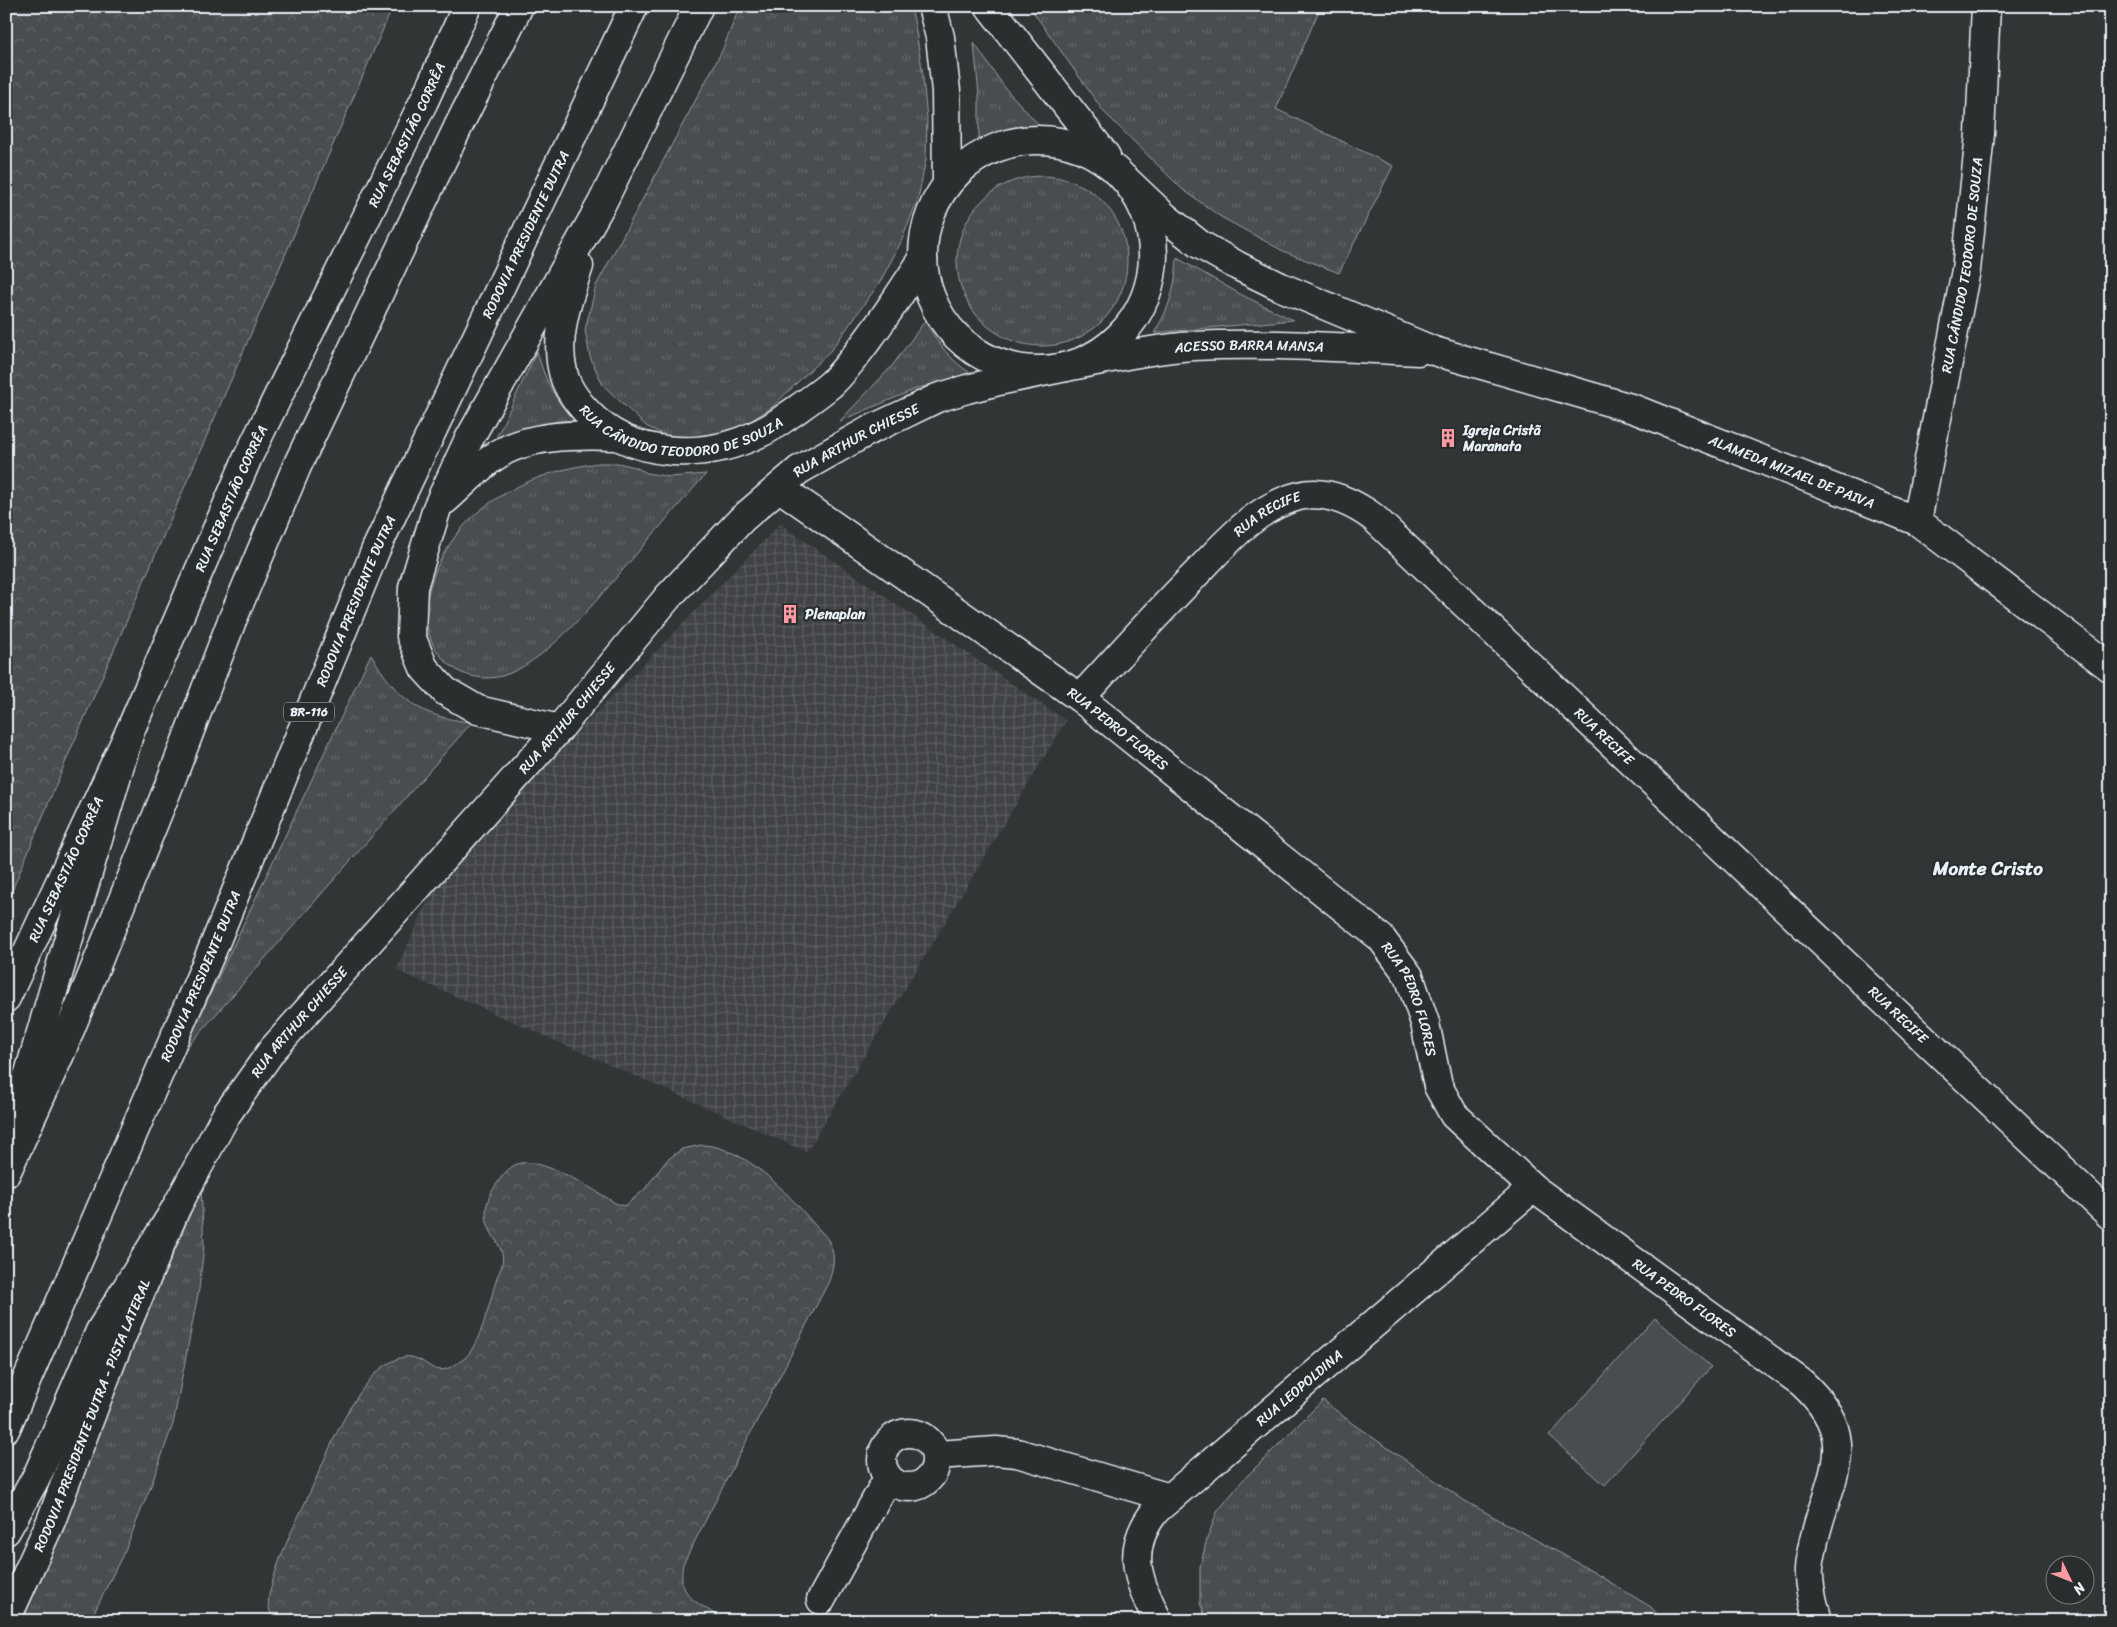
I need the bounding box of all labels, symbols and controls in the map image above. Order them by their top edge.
street label: RUA SEBASTIÃO CORRÊA [361,58,452,211]
street label: RODOVIA PRESIDENTE DUTRA [475,146,576,323]
street label: RUA CÂNDIDO TEODORO DE SOUZA [1934,156,1990,375]
street label: ACESSO BARRA MANSA [1172,332,1324,360]
street label: RUA CÂNDIDO TEODORO DE SOUZA [573,393,793,425]
street label: RUA ARTHUR CHIESSE [787,395,925,483]
text: RUA CÂNDIDO TEODORO DE SOUZA [573,399,788,464]
place label: Igreja Cristã Maranata [1462,418,1542,459]
street label: RUA SEBASTIÃO CORRÊA [188,421,274,576]
building icon: Igreja Cristã Maranata [1437,427,1459,449]
street label: ALAMEDA MIZAEL DE PAIVA [1704,427,1879,516]
street label: RUA RECIFE [1227,483,1304,543]
street label: RODOVIA PRESIDENTE DUTRA [309,511,403,690]
place label: Plenaplan [805,602,866,627]
building icon: Plenaplan [779,603,801,625]
street label: RUA ARTHUR CHIESSE [512,656,623,780]
street label: RUA PEDRO FLORES [1062,680,1174,777]
street label: RUA RECIFE [1568,701,1641,772]
road number: BR-116 [284,702,334,722]
street label: RUA SEBASTIÃO CORRÊA [21,792,111,946]
district label: Monte Cristo [1932,852,2043,885]
street label: RODOVIA PRESIDENTE DUTRA [153,887,248,1066]
street label: RUA PEDRO FLORES [1375,936,1444,1059]
street label: RUA ARTHUR CHIESSE [244,960,355,1083]
street label: RUA RECIFE [1862,980,1935,1051]
street label: RUA PEDRO FLORES [1627,1251,1742,1344]
street label: RODOVIA PRESIDENTE DUTRA - PISTA LATERAL [26,1274,157,1556]
street label: RUA LEOPOLDINA [1250,1343,1349,1432]
north arrow [2044,1554,2094,1604]
text: N [2066,1576,2092,1601]

